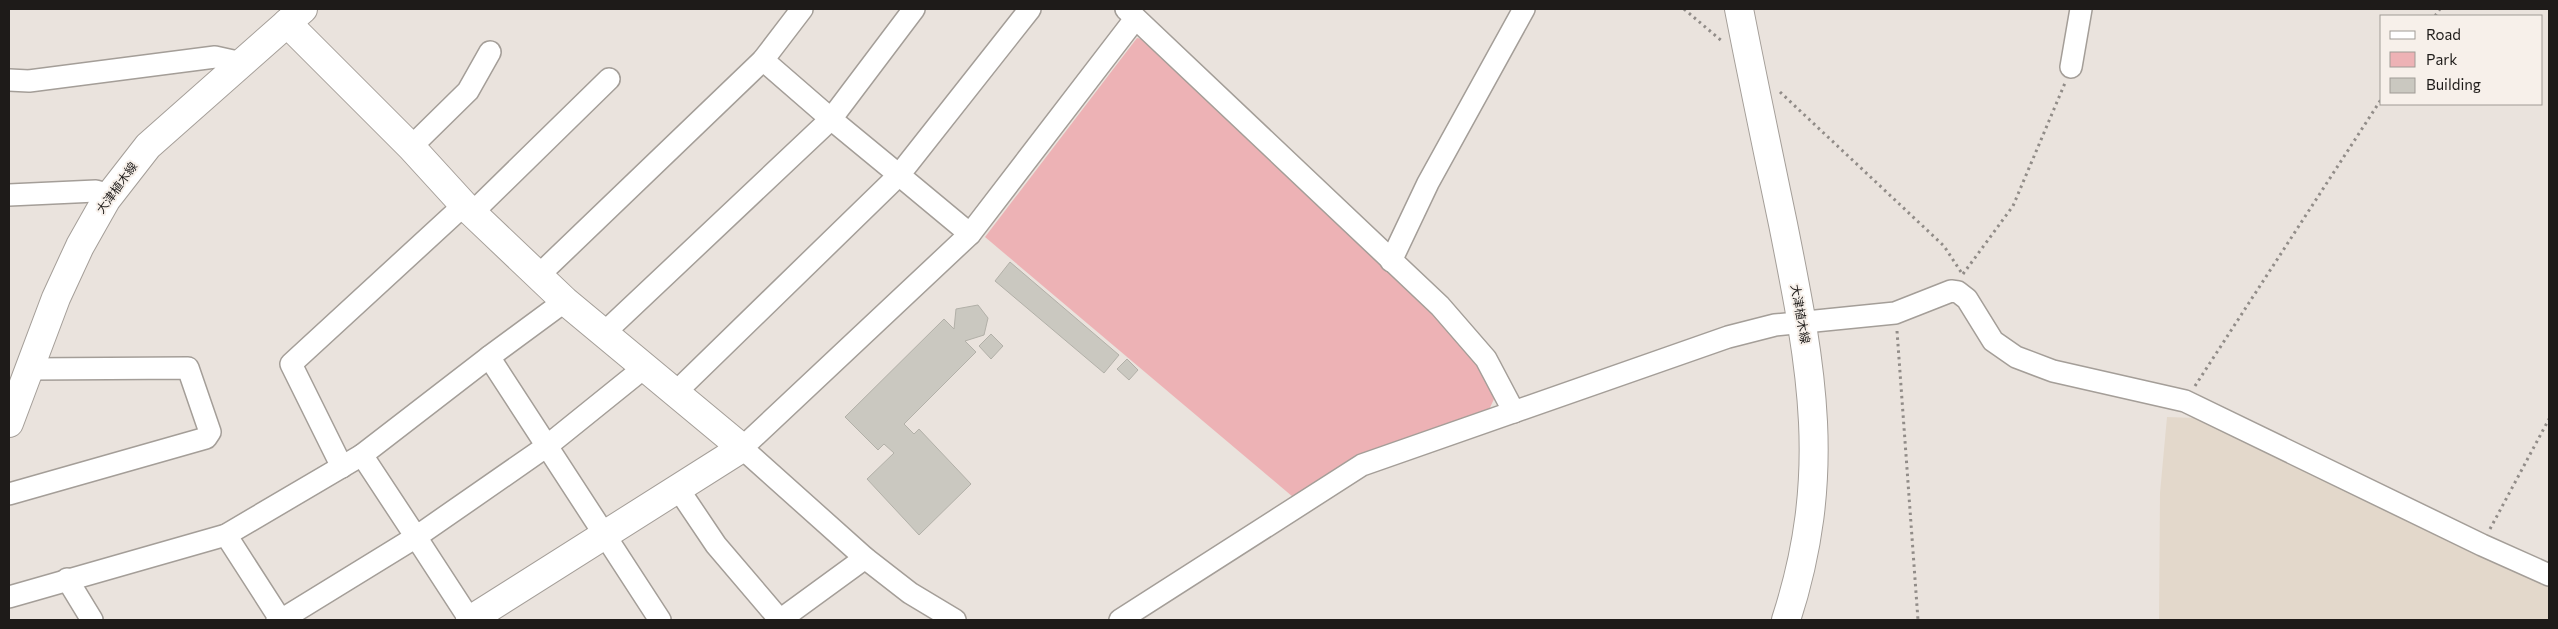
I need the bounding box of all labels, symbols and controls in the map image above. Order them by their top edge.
legend [2380,15,2543,105]
text: Road [2426,25,2461,43]
text: Park [2426,50,2457,68]
text: Building [2426,75,2481,93]
street label: 大津植木線 [93,159,139,216]
street label: 大津植木線 [1789,283,1813,345]

